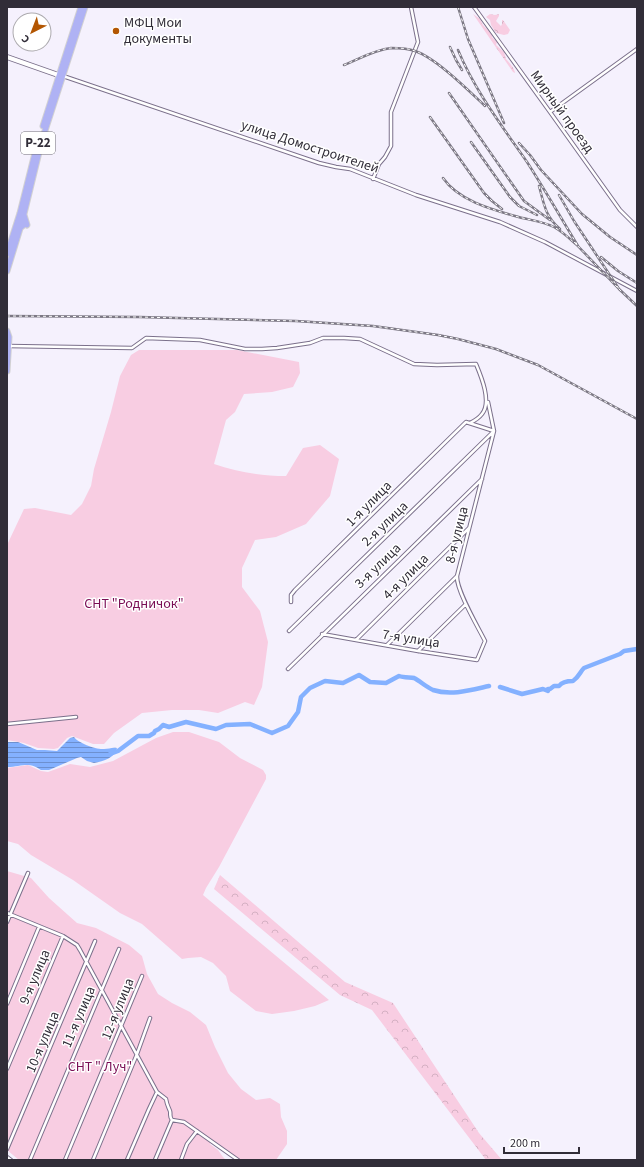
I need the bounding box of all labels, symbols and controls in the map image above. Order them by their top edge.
north arrow [12,12,52,52]
place label: МФЦ Мои документы [124,13,192,49]
marker: МФЦ Мои документы [111,26,121,36]
text: С [18,31,33,47]
street label: Мирный проезд [525,67,599,158]
street label: улица Домостроителей [238,115,382,179]
road number: Р-22 [21,132,55,154]
street label: 1-я улица [341,476,397,532]
street label: 2-я улица [357,497,413,551]
street label: 8-я улица [440,504,474,566]
street label: 3-я улица [350,539,406,593]
street label: 4-я улица [378,549,434,605]
park label: СНТ "Родничок" [84,594,184,614]
street label: 7-я улица [381,625,441,653]
street label: 9-я улица [14,946,56,1008]
street label: 12-я улица [97,975,139,1043]
street label: 11-я улица [57,983,101,1051]
street label: 10-я улица [21,1008,65,1076]
park label: СНТ " Луч" [68,1057,132,1077]
scale bar [504,1129,579,1155]
text: 200 m [510,1135,540,1152]

